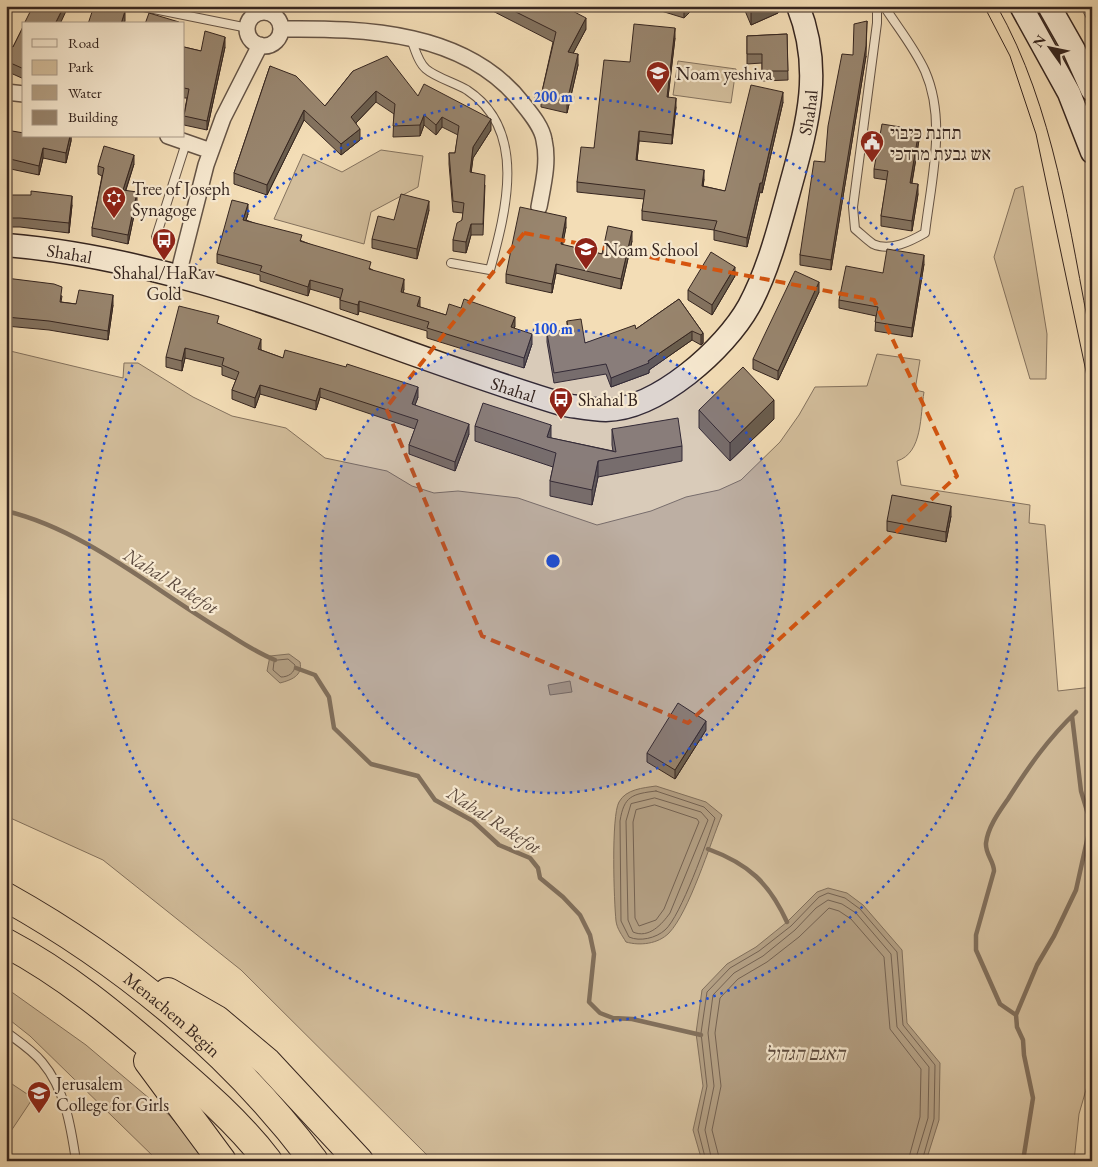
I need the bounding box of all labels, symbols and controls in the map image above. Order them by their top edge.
legend [22,22,185,138]
north arrow [1026,22,1076,72]
text: N [1028,31,1050,51]
text: Road [68,33,100,52]
text: Park [68,57,95,76]
school or university icon: Noam yeshiva [645,60,671,94]
place label: Noam yeshiva [676,62,773,85]
text: Water [68,83,102,102]
text: 200 m [533,87,573,106]
street label: Shahal [792,89,822,137]
text: Building [68,107,118,126]
place label: תחנת כיבוי אש גבעת מרדכי [890,121,991,165]
public building icon: תחנת כיבוי אש גבעת מרדכי [859,129,885,163]
place label: Tree of Joseph Synagoge [132,177,230,221]
synagogue icon: Tree of Joseph Synagoge [101,185,127,219]
bus stop icon: Shahal/HaRav Gold [151,227,177,261]
school or university icon: Noam School [573,236,599,270]
street label: Shahal [45,238,94,268]
place label: Noam School [604,238,698,261]
place label: Shahal/HaRav Gold [113,261,215,305]
text: 100 m [533,319,573,338]
street label: Shahal [488,371,539,407]
bus stop icon: Shahal B [548,386,574,420]
place label: Shahal B [578,388,638,411]
water label: Nahal Rakefot [118,542,224,621]
centre of rings [544,552,562,570]
water label: Nahal Rakefot [441,780,547,860]
street label: Menachem Begin [120,966,226,1062]
water label: האגם הגדול [765,1041,847,1066]
place label: Jerusalem College for Girls [54,1072,169,1116]
school or university icon: Jerusalem College for Girls [26,1080,52,1114]

